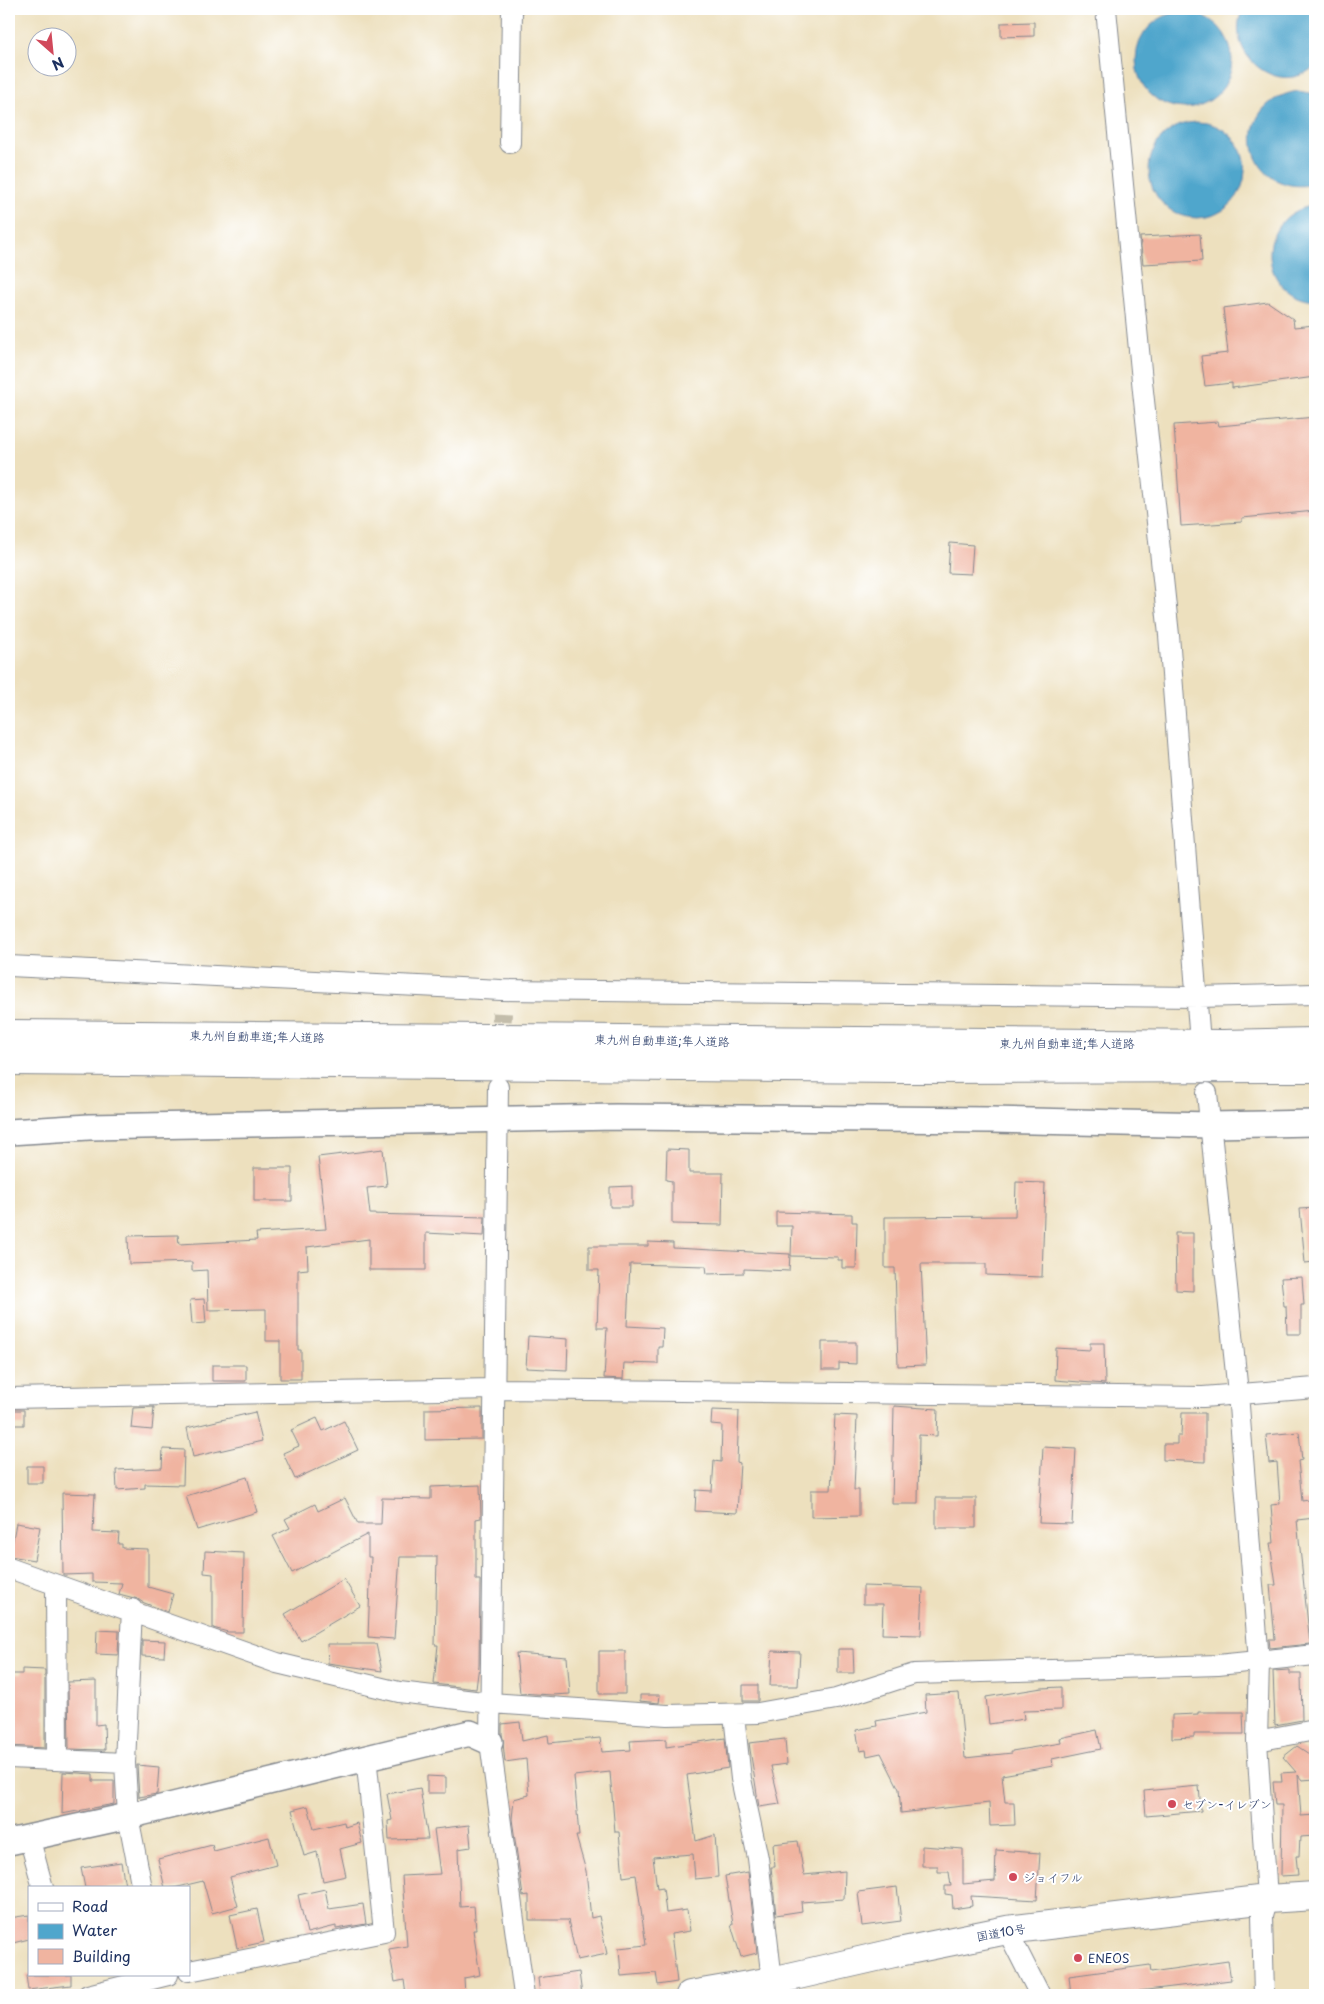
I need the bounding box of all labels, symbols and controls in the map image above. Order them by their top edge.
north arrow [28,28,78,78]
text: N [48,52,68,76]
street label: 東九州自動車道;隼人道路 [189,1026,325,1046]
street label: 東九州自動車道;隼人道路 [594,1030,730,1050]
street label: 東九州自動車道;隼人道路 [999,1034,1135,1052]
place label: セブン-イレブン [1182,1795,1272,1813]
marker: セブン-イレブン [1166,1798,1178,1810]
place label: ジョイフル [1023,1868,1083,1886]
marker: ジョイフル [1007,1871,1019,1883]
legend [28,1886,190,1976]
text: Road [72,1894,108,1917]
text: Water [72,1918,117,1941]
street label: 国道10号 [975,1919,1027,1945]
text: Building [72,1944,131,1967]
place label: ENEOS [1088,1949,1129,1967]
marker: ENEOS [1072,1952,1084,1964]

